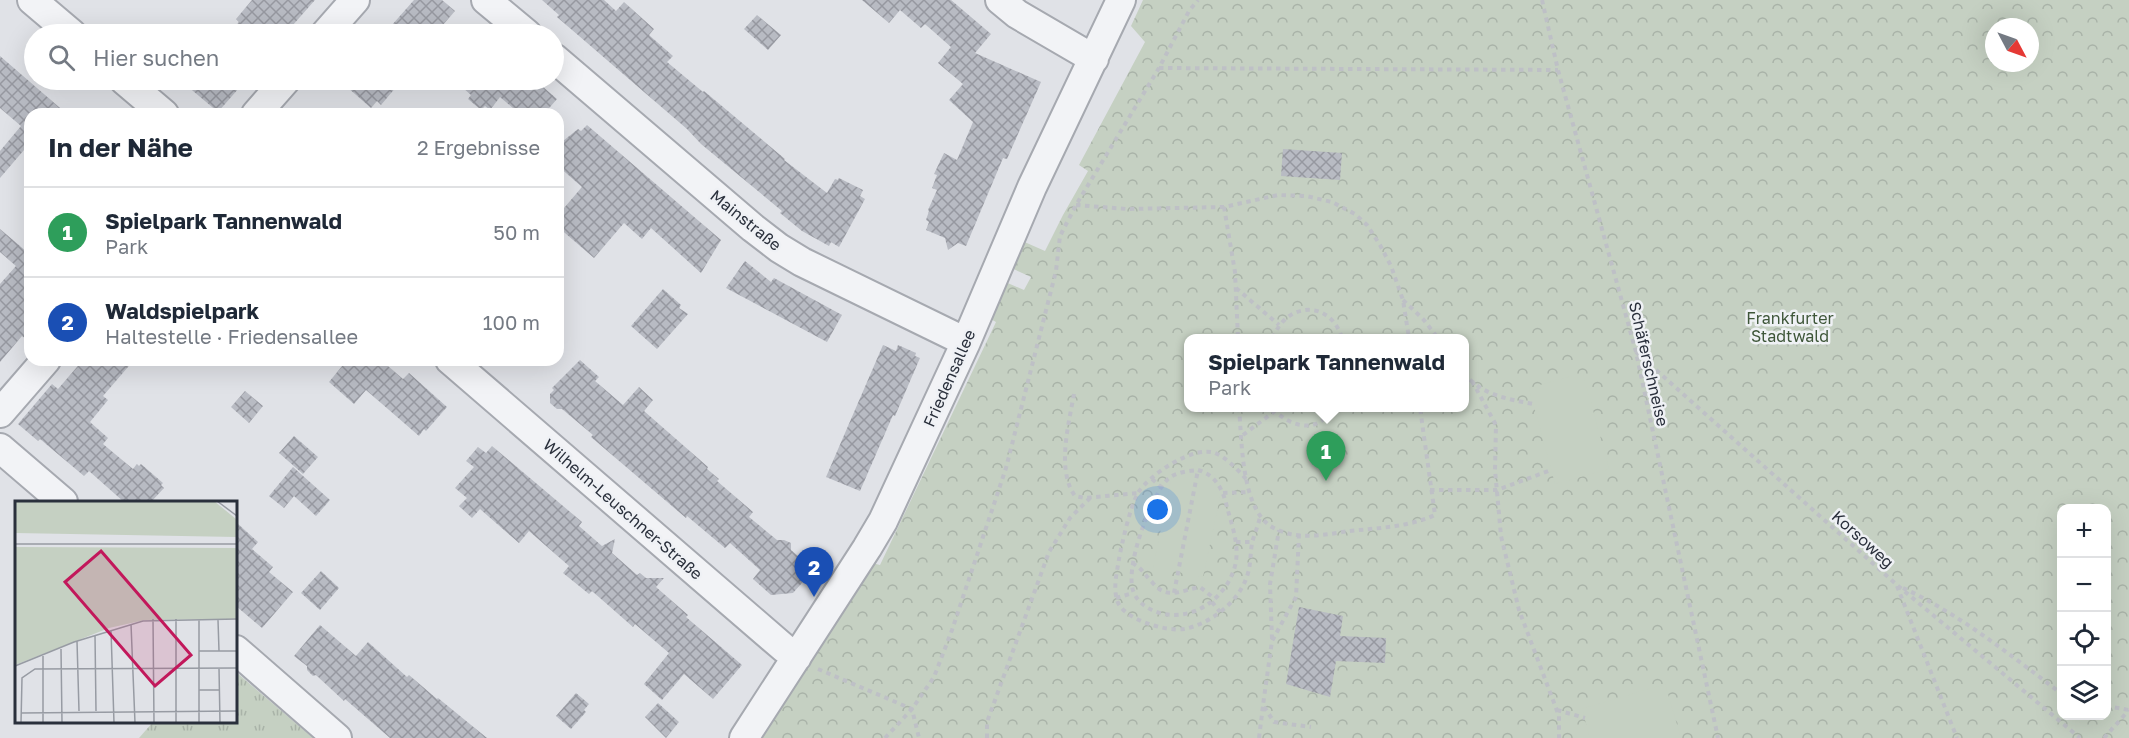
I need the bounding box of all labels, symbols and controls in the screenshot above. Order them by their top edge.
north arrow [1985,18,2039,72]
search box [24,24,564,90]
icon: search [45,41,78,74]
text: Hier suchen [93,44,219,71]
text: In der Nähe [48,132,193,163]
text: 2 Ergebnisse [417,135,540,159]
street label: Mainstraße [706,185,786,255]
text: Spielpark Tannenwald [105,207,342,234]
text: 1 [62,220,73,244]
text: 50 m [493,220,540,244]
text: Park [105,234,148,258]
text: Waldspielpark [105,297,259,324]
street label: Schäferschneise [1625,300,1673,428]
park label: Frankfurter Stadtwald [1746,308,1834,346]
text: 2 [61,310,74,334]
text: 100 m [483,310,540,334]
text: Haltestelle · Friedensallee [105,324,358,348]
street label: Friedensallee [919,326,979,430]
popup [1184,334,1469,412]
text: Spielpark Tannenwald [1208,348,1445,375]
text: Park [1208,375,1251,399]
pin: 1 [1306,432,1346,481]
street label: Wilhelm-Leuschner-Straße [539,434,707,584]
your location [1143,495,1172,524]
inset map [15,501,237,723]
map controls [2057,504,2111,720]
button: + [2057,504,2111,558]
street label: Korsoweg [1828,506,1898,572]
pin: 2 [794,548,834,597]
button: − [2057,558,2111,612]
button: locate [2057,612,2111,666]
button: layers [2057,666,2111,720]

